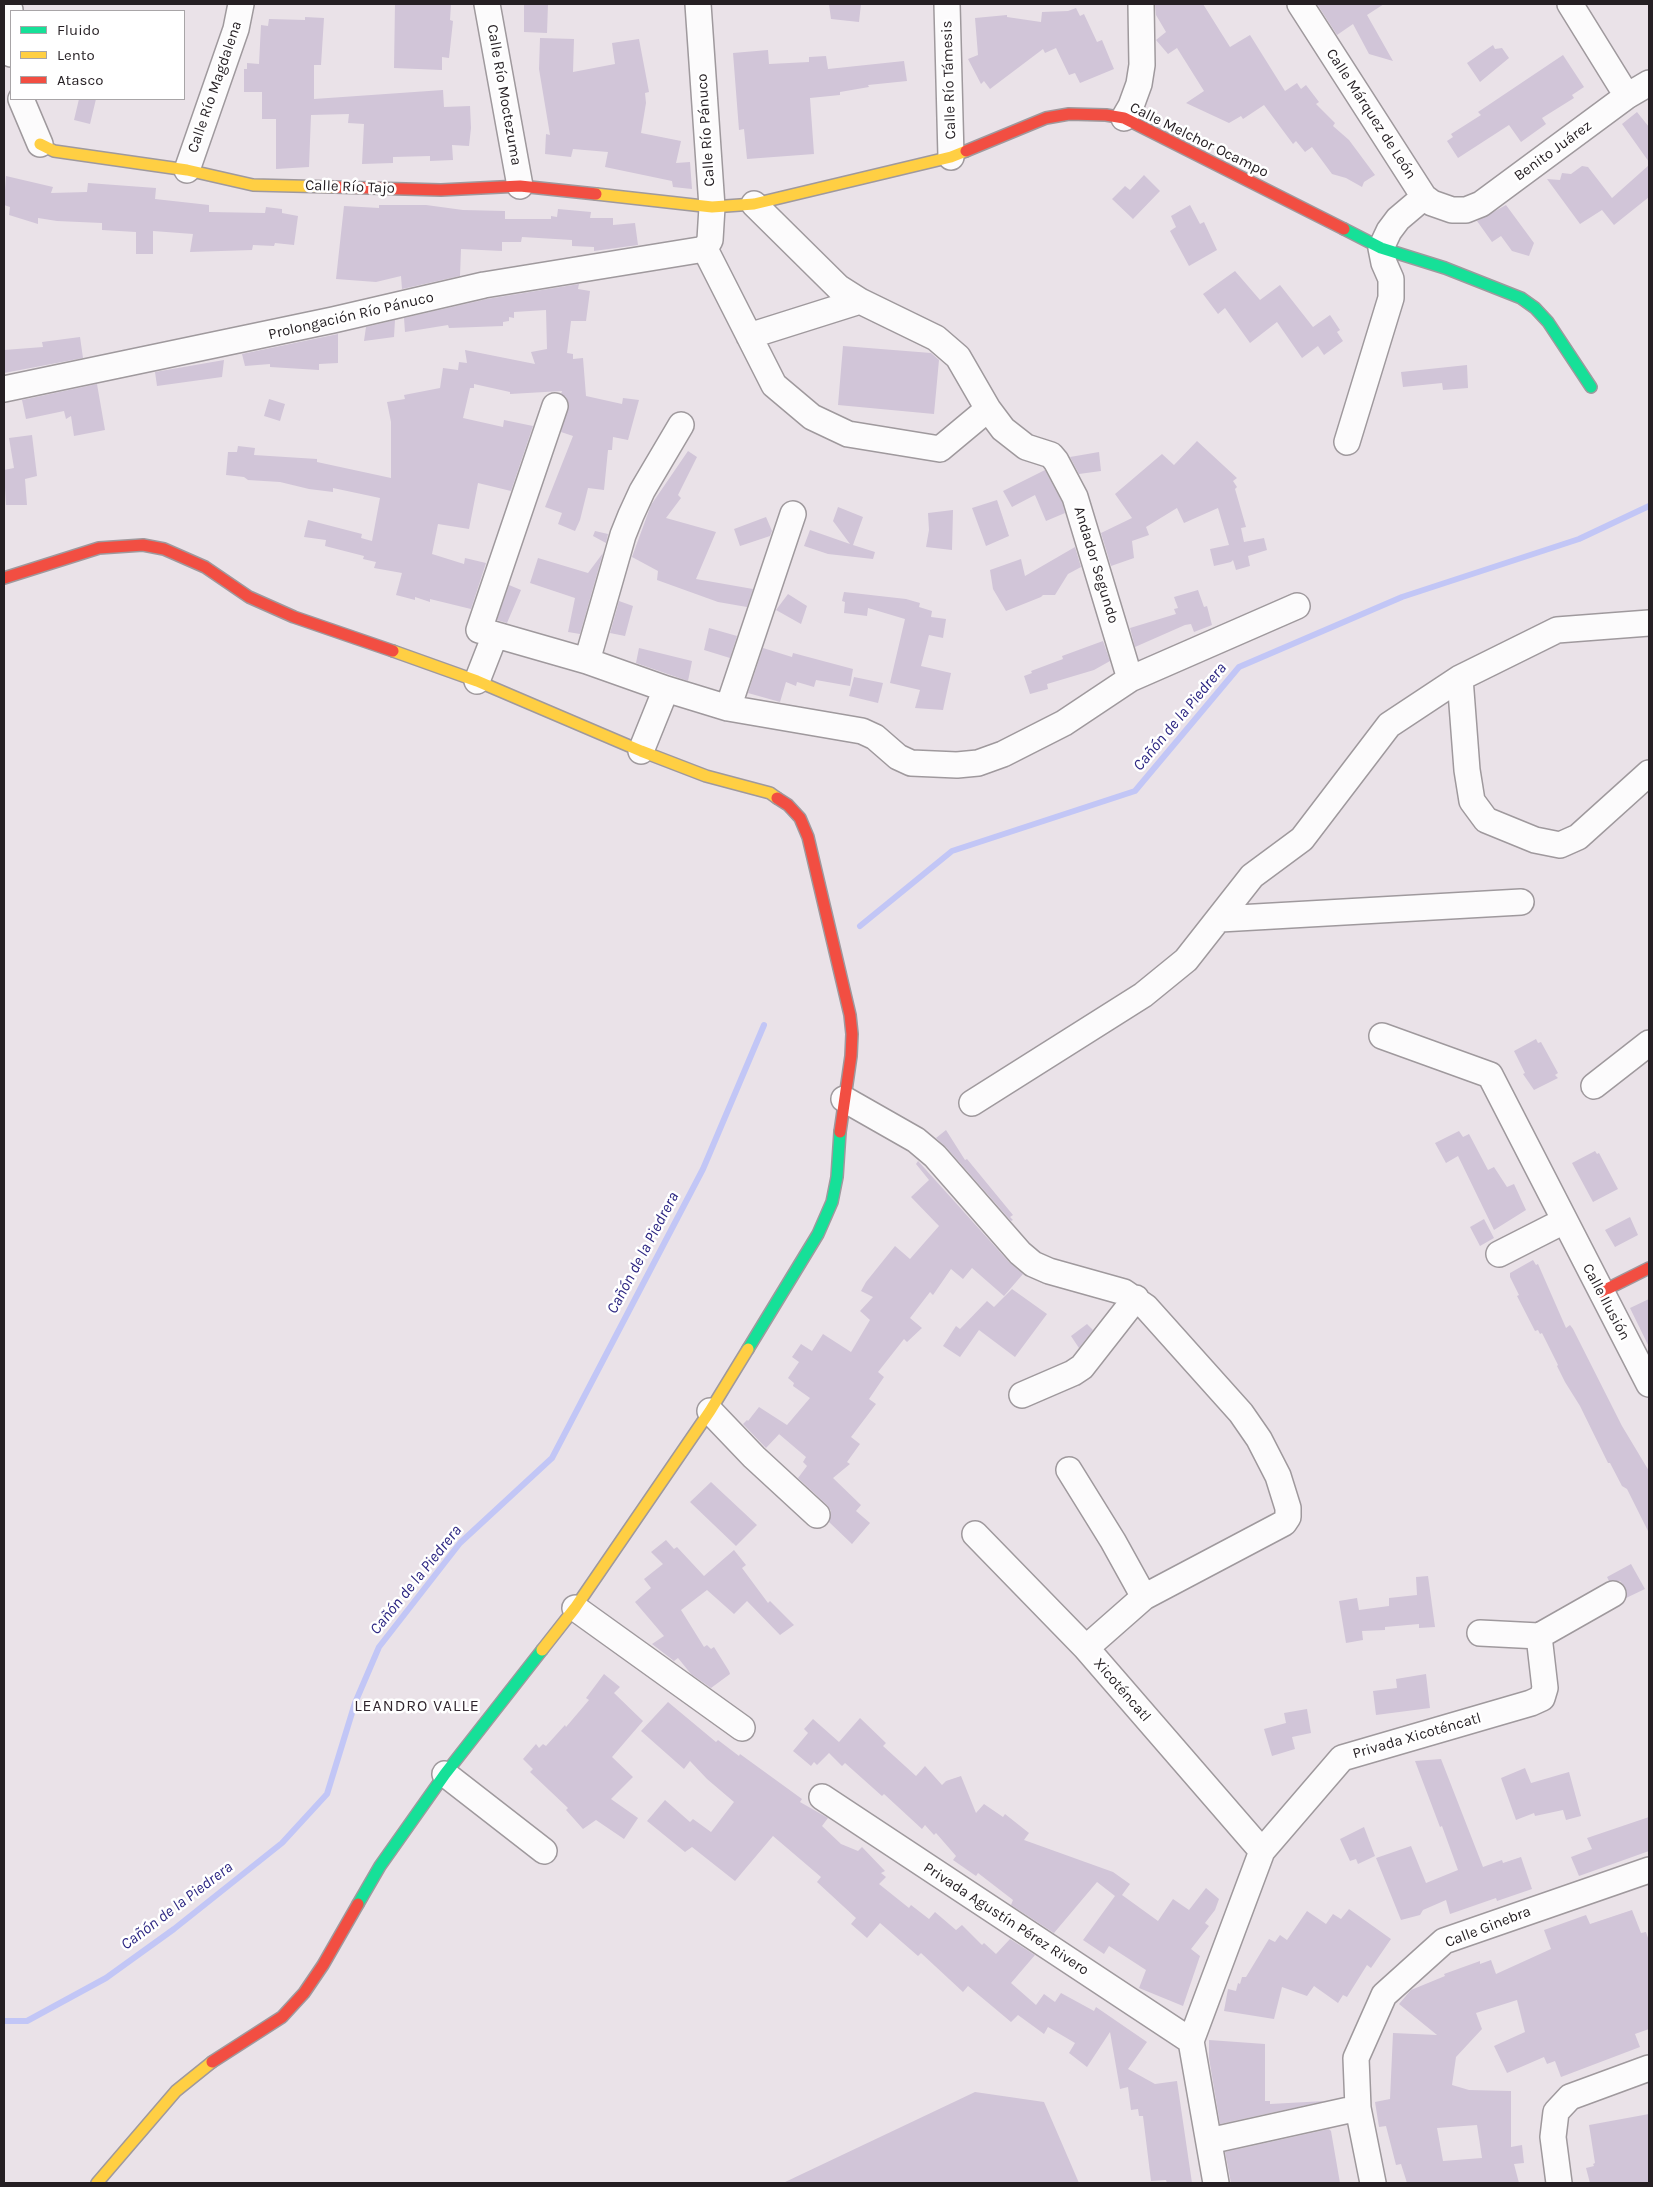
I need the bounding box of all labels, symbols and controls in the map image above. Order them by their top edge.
legend [10,10,185,100]
street label: Calle Río Magdalena [184,19,246,155]
street label: Calle Río Támesis [938,20,960,140]
text: Fluido [57,21,100,39]
street label: Calle Río Moctezuma [483,23,525,167]
street label: Calle Márquez de León [1322,45,1420,183]
text: Lento [57,46,95,64]
text: Atasco [57,71,103,89]
street label: Calle Río Pánuco [693,73,719,187]
street label: Calle Melchor Ocampo [1127,99,1271,181]
street label: Benito Juárez [1511,117,1595,185]
street label: Calle Río Tajo [305,176,395,198]
street label: Prolongación Río Pánuco [267,288,435,344]
street label: Andador Segundo [1070,504,1122,626]
water label: Cañón de la Piedrera [1129,659,1231,775]
water label: Cañón de la Piedrera [603,1189,683,1317]
street label: Calle Ilusión [1578,1261,1634,1343]
water label: Cañón de la Piedrera [366,1521,466,1639]
street label: Xicoténcatl [1090,1655,1154,1725]
district label: LEANDRO VALLE [353,1696,481,1716]
street label: Privada Xicoténcatl [1351,1709,1483,1763]
water label: Cañón de la Piedrera [117,1858,237,1954]
street label: Privada Agustín Pérez Rivero [920,1859,1092,1979]
street label: Calle Ginebra [1442,1902,1534,1952]

